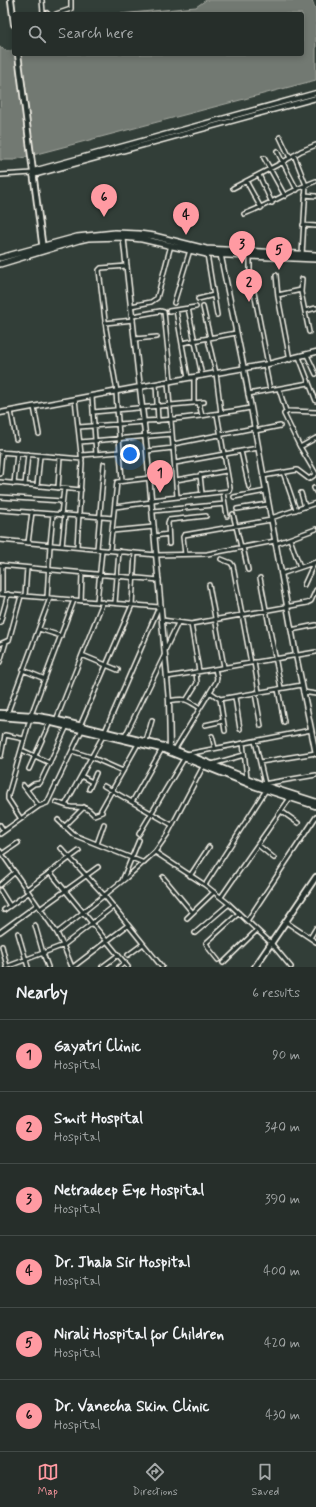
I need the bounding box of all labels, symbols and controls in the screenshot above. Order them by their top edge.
search box [12,12,304,56]
icon: search [26,23,48,45]
text: Search here [58,24,134,44]
pin: 6 [91,184,117,217]
pin: 4 [173,202,199,235]
pin: 3 [229,231,255,264]
pin: 5 [266,237,292,270]
pin: 2 [236,269,262,302]
your location [120,444,140,464]
pin: 1 [147,460,173,493]
text: Nearby [16,982,68,1004]
text: 6 results [252,985,300,1002]
text: Gayatri Clinic [54,1037,141,1057]
text: 1 [26,1047,32,1064]
text: 90 m [272,1047,300,1064]
text: Hospital [54,1057,100,1074]
text: Smit Hospital [54,1109,143,1129]
text: 2 [26,1119,32,1136]
text: 340 m [265,1119,300,1136]
text: Hospital [54,1129,100,1146]
text: Netradeep Eye Hospital [54,1181,204,1201]
text: 3 [26,1191,32,1208]
text: 390 m [265,1191,300,1208]
text: Hospital [54,1201,100,1218]
text: Dr. Jhala Sir Hospital [54,1253,190,1273]
text: 4 [25,1263,33,1280]
text: 400 m [263,1263,300,1280]
text: Hospital [54,1273,100,1290]
text: Nirali Hospital for Children [54,1325,224,1345]
text: 5 [25,1335,33,1352]
text: 420 m [264,1335,300,1352]
text: Hospital [54,1345,100,1362]
text: Dr. Vanecha Skin Clinic [54,1397,209,1417]
text: 6 [26,1407,32,1424]
text: 430 m [265,1407,300,1424]
text: Hospital [54,1417,100,1434]
tab: Map [37,1461,59,1499]
tab: Directions [132,1461,178,1499]
tab: Saved [251,1461,279,1499]

